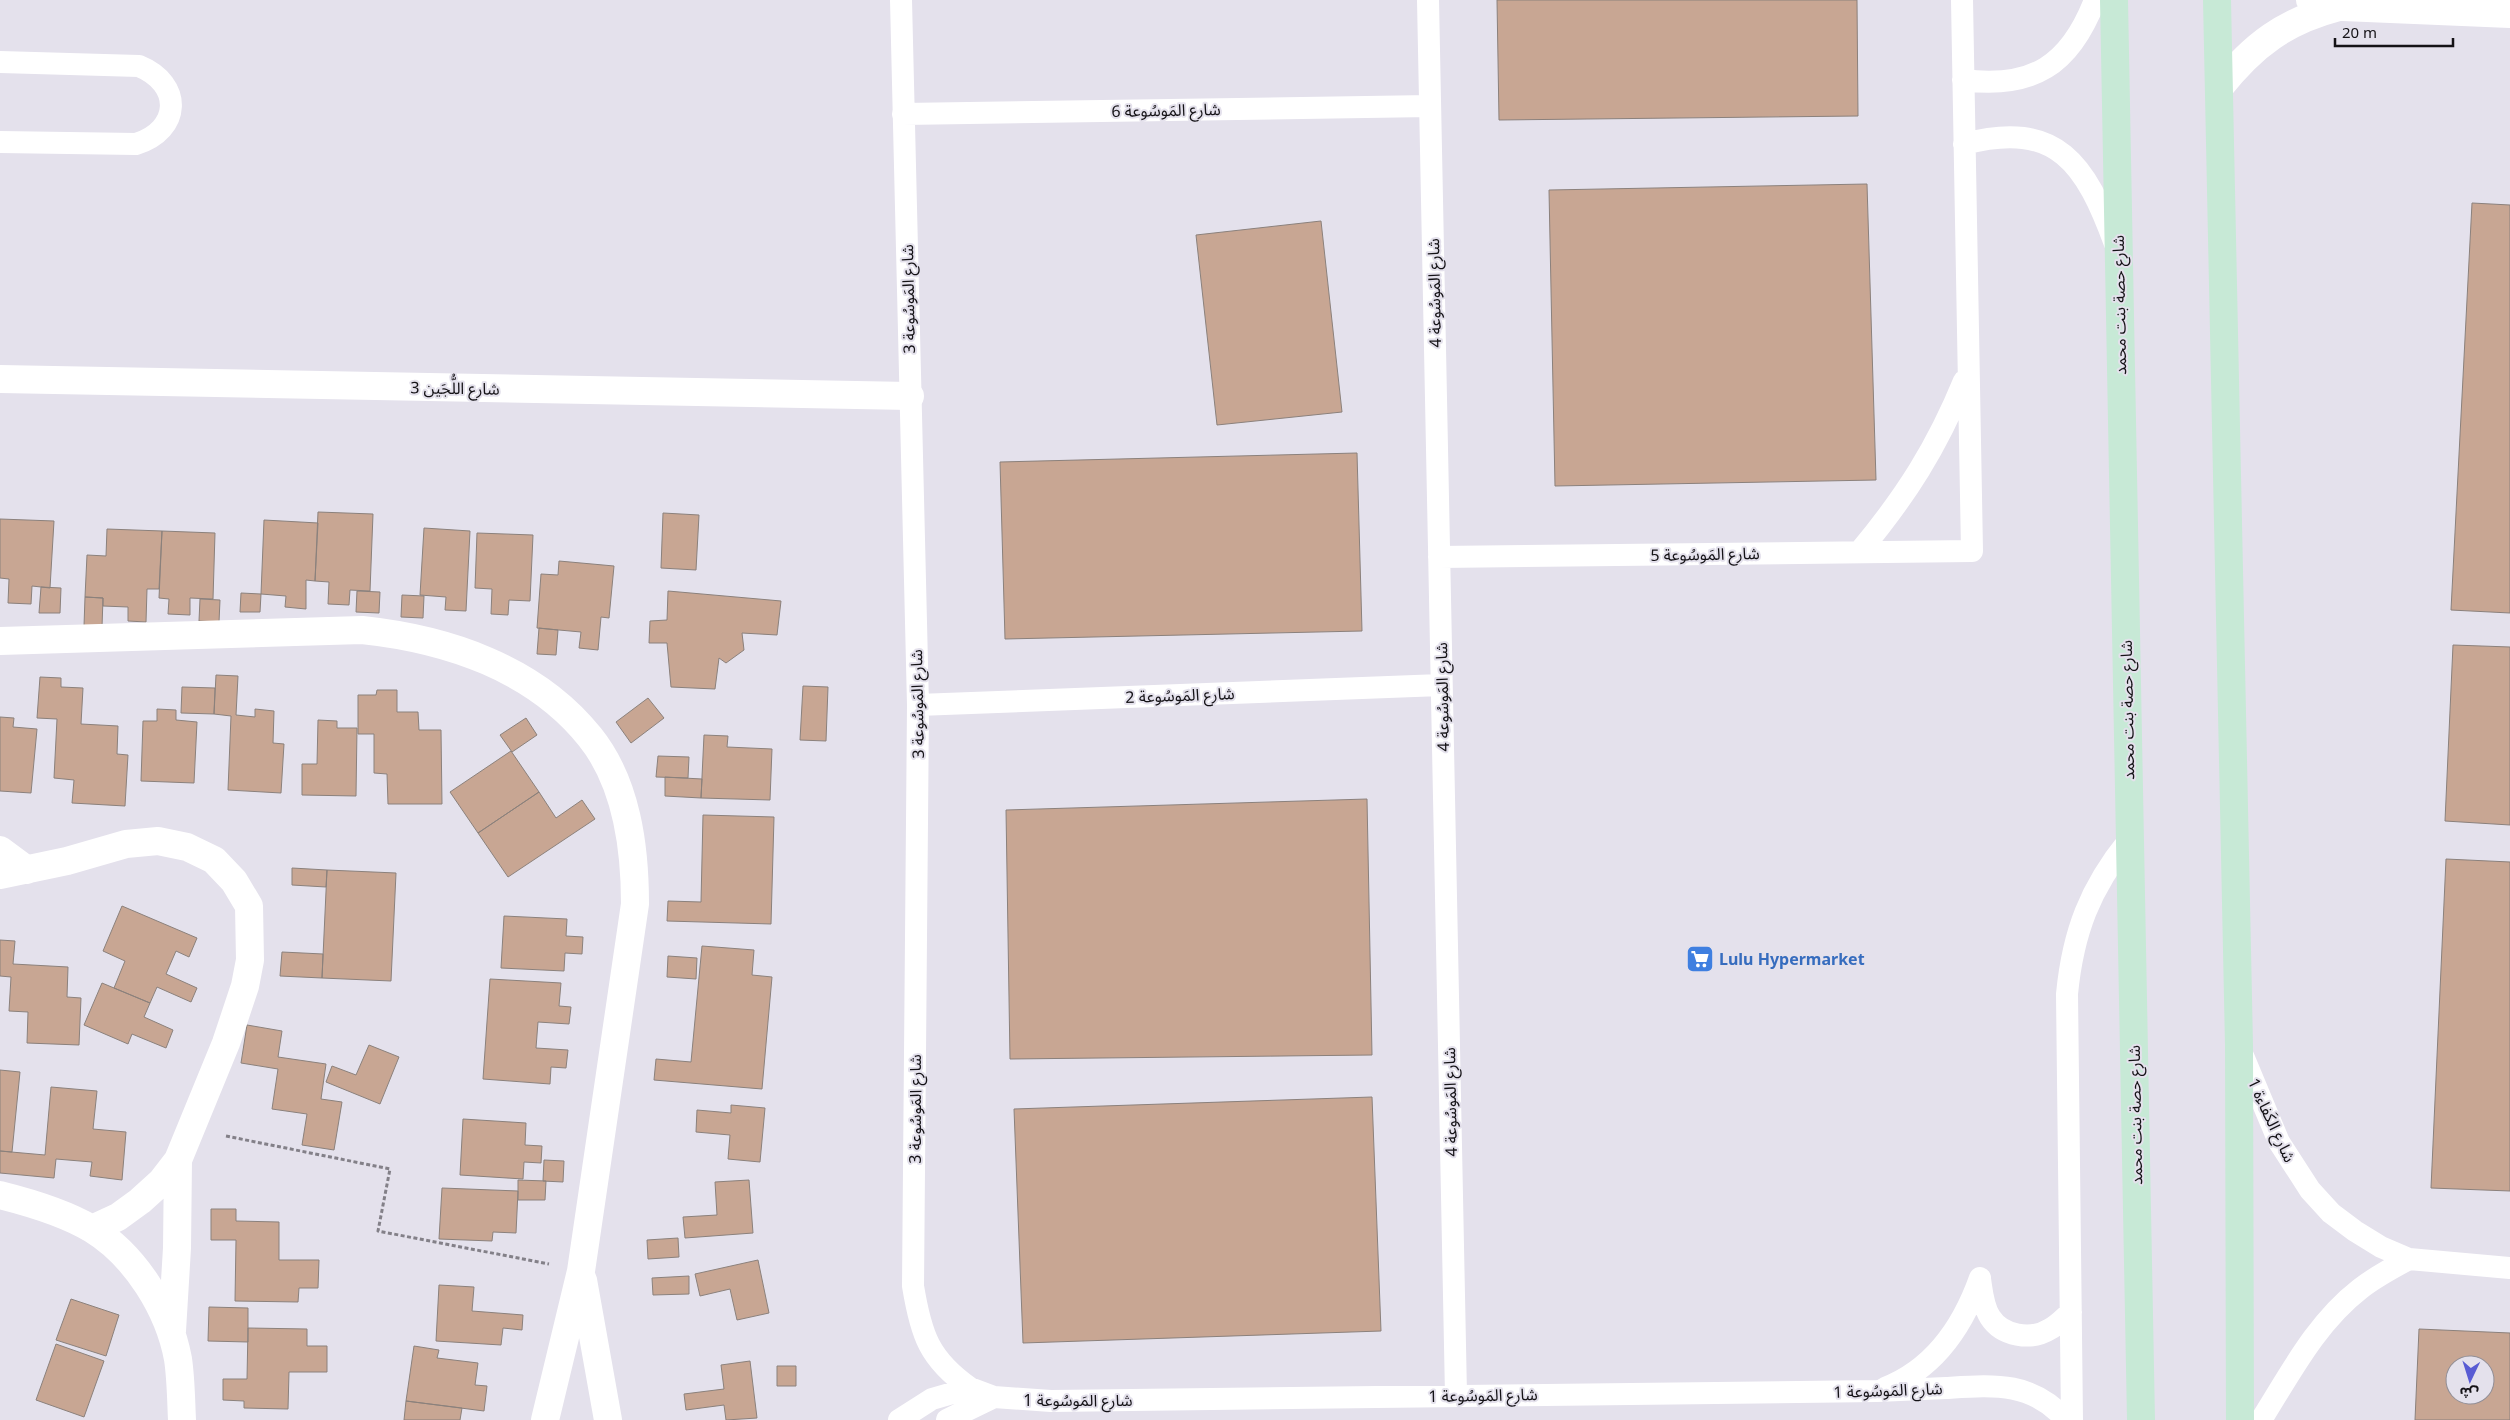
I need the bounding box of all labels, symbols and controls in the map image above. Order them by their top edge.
scale bar [2335,15,2452,47]
text: 20 m [2342,22,2377,42]
street label: شارع المَوسُوعة 6 [1111,98,1221,124]
street label: شارع حصة بنت محمد [2107,235,2133,375]
street label: شارع المَوسُوعة 4 [1422,238,1448,348]
street label: شارع المَوسُوعة 3 [896,244,922,354]
street label: شارع اللُّجَين 3 [410,373,500,402]
street label: شارع المَوسُوعة 5 [1650,542,1760,568]
street label: شارع حصة بنت محمد [2115,640,2141,780]
street label: شارع المَوسُوعة 4 [1430,642,1456,752]
street label: شارع المَوسُوعة 3 [905,649,931,759]
street label: شارع المَوسُوعة 2 [1125,682,1235,710]
supermarket icon: Lulu Hypermarket [1685,944,1715,974]
place label: Lulu Hypermarket [1719,948,1865,970]
street label: شارع حصة بنت محمد [2123,1045,2149,1185]
street label: شارع المَوسُوعة 4 [1438,1047,1464,1157]
street label: شارع المَوسُوعة 3 [904,1054,928,1164]
street label: شارع الكَفاءة 1 [2241,1074,2301,1166]
north arrow [2445,1355,2495,1405]
street label: شارع المَوسُوعة 1 [1833,1377,1943,1405]
street label: شارع المَوسُوعة 1 [1428,1383,1538,1409]
text: ش [2459,1383,2479,1404]
street label: شارع المَوسُوعة 1 [1023,1389,1133,1413]

